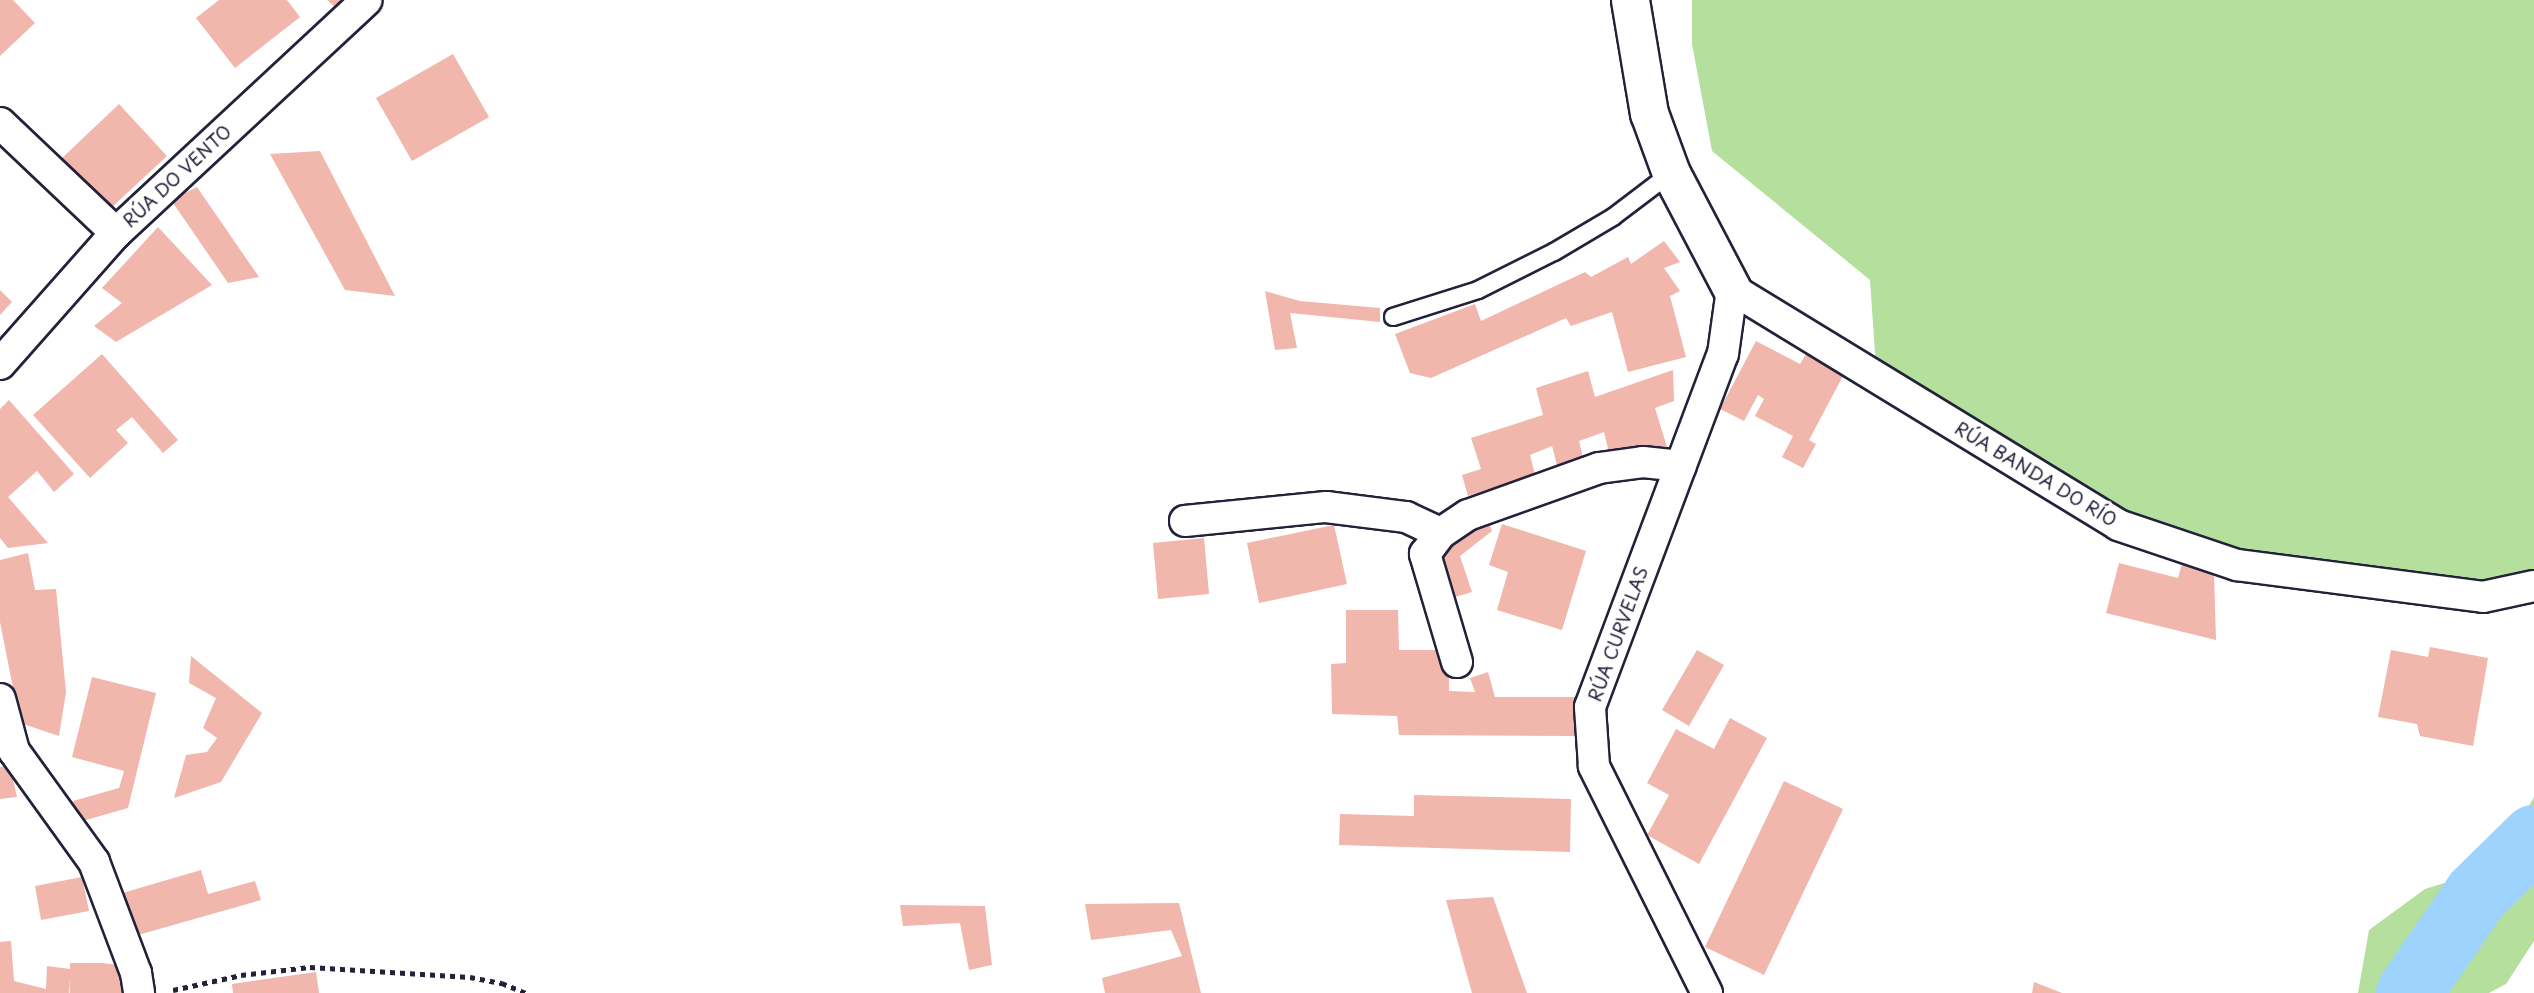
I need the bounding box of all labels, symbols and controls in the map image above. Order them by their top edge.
street label: RÚA DO VENTO [117,119,237,233]
street label: RÚA BANDA DO RÍO [1951,417,2121,531]
street label: RÚA CURVELAS [1583,563,1653,705]

